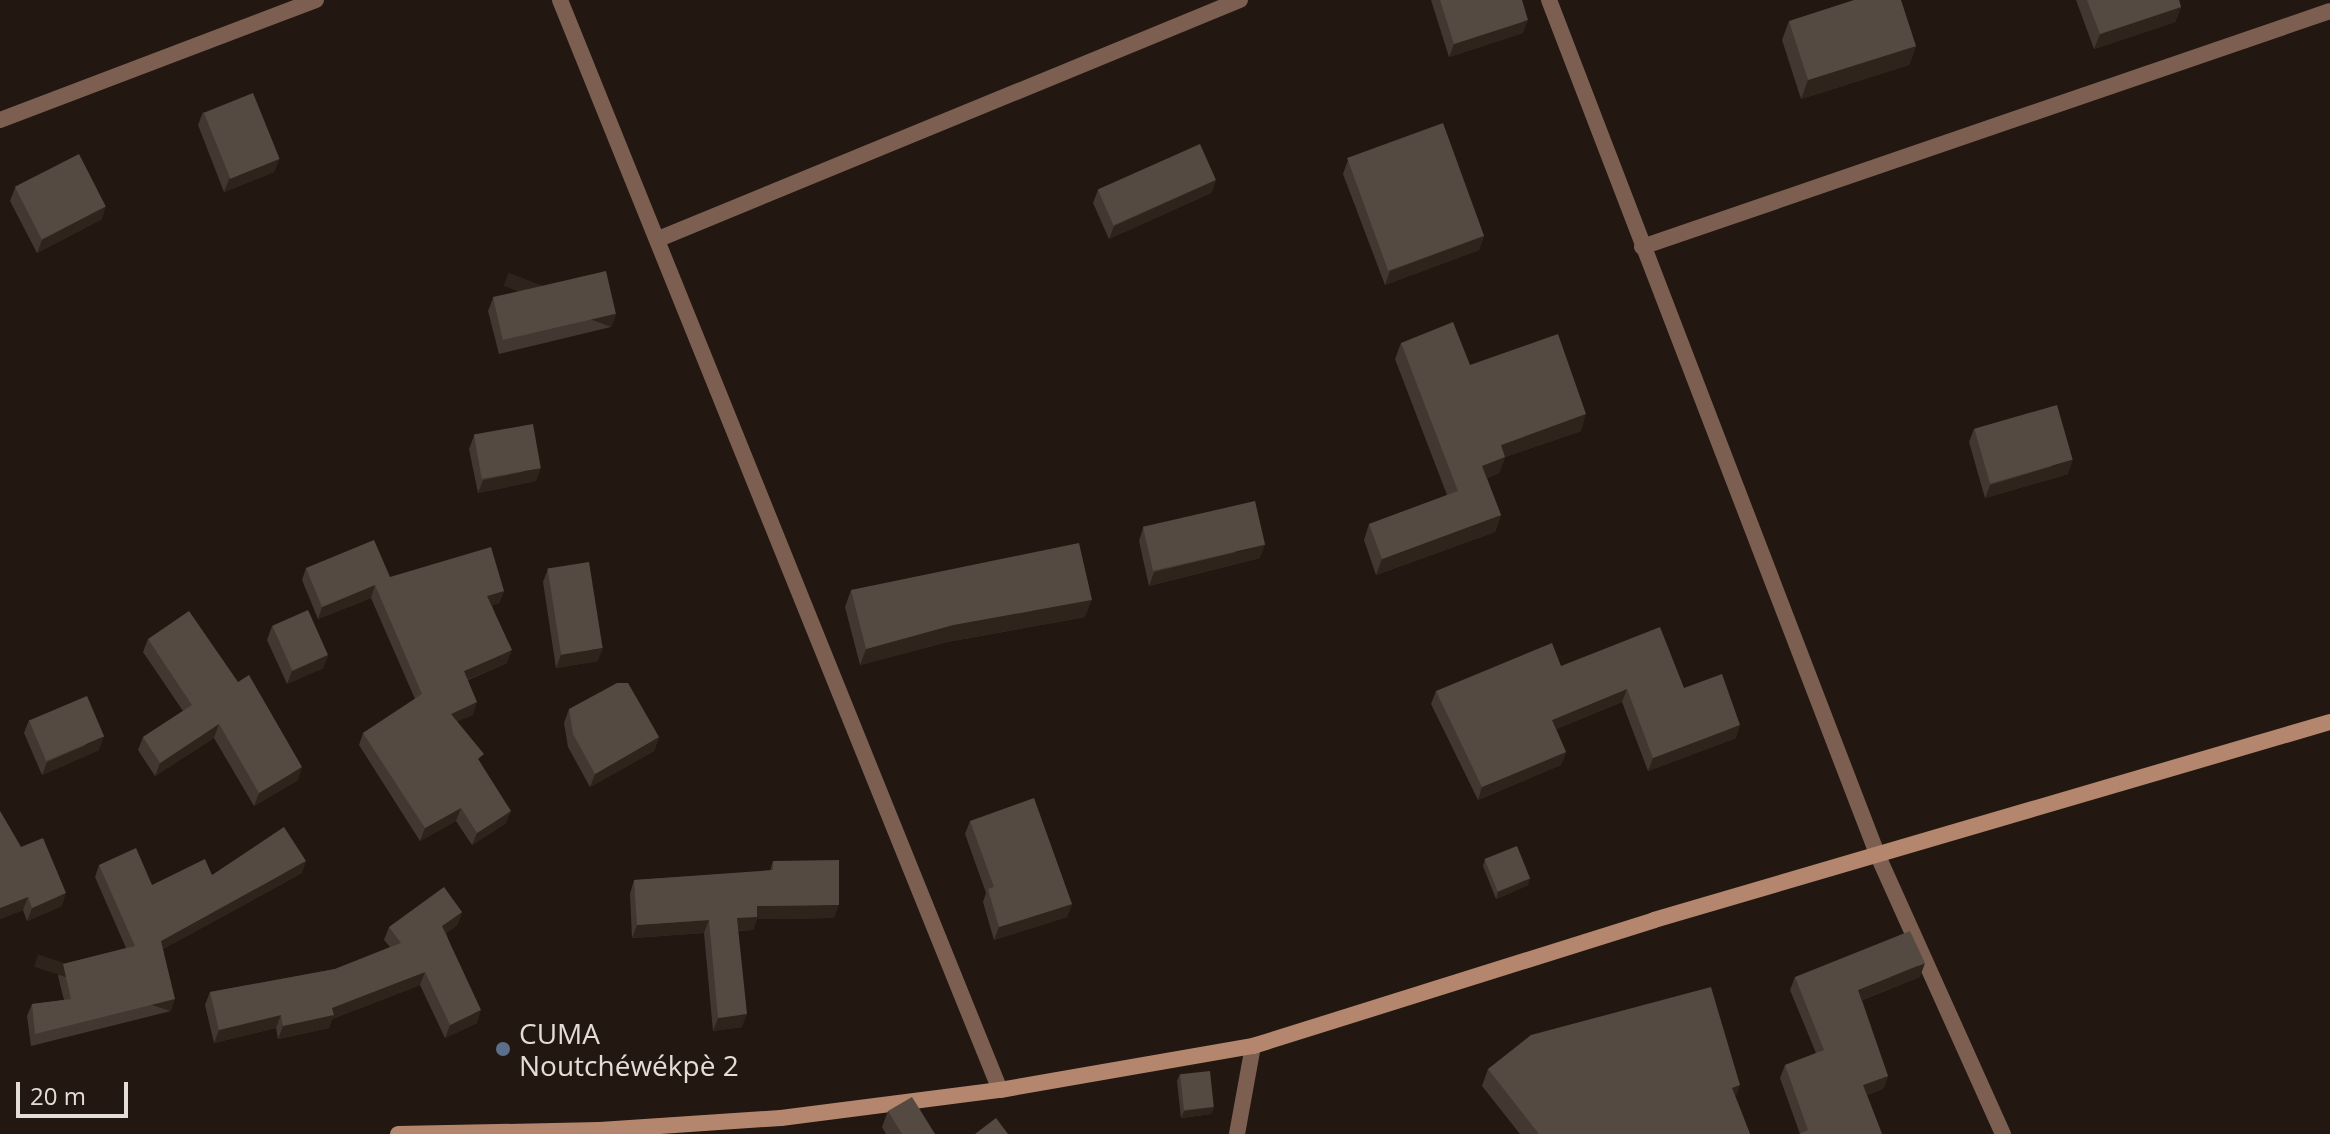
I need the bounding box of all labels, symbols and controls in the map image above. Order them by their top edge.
place label: CUMA Noutchéwékpè 2 [519,1016,739,1082]
marker: CUMA Noutchéwékpè 2 [494,1040,512,1058]
scale bar [20,1066,132,1116]
text: 20 m [30,1079,86,1112]

